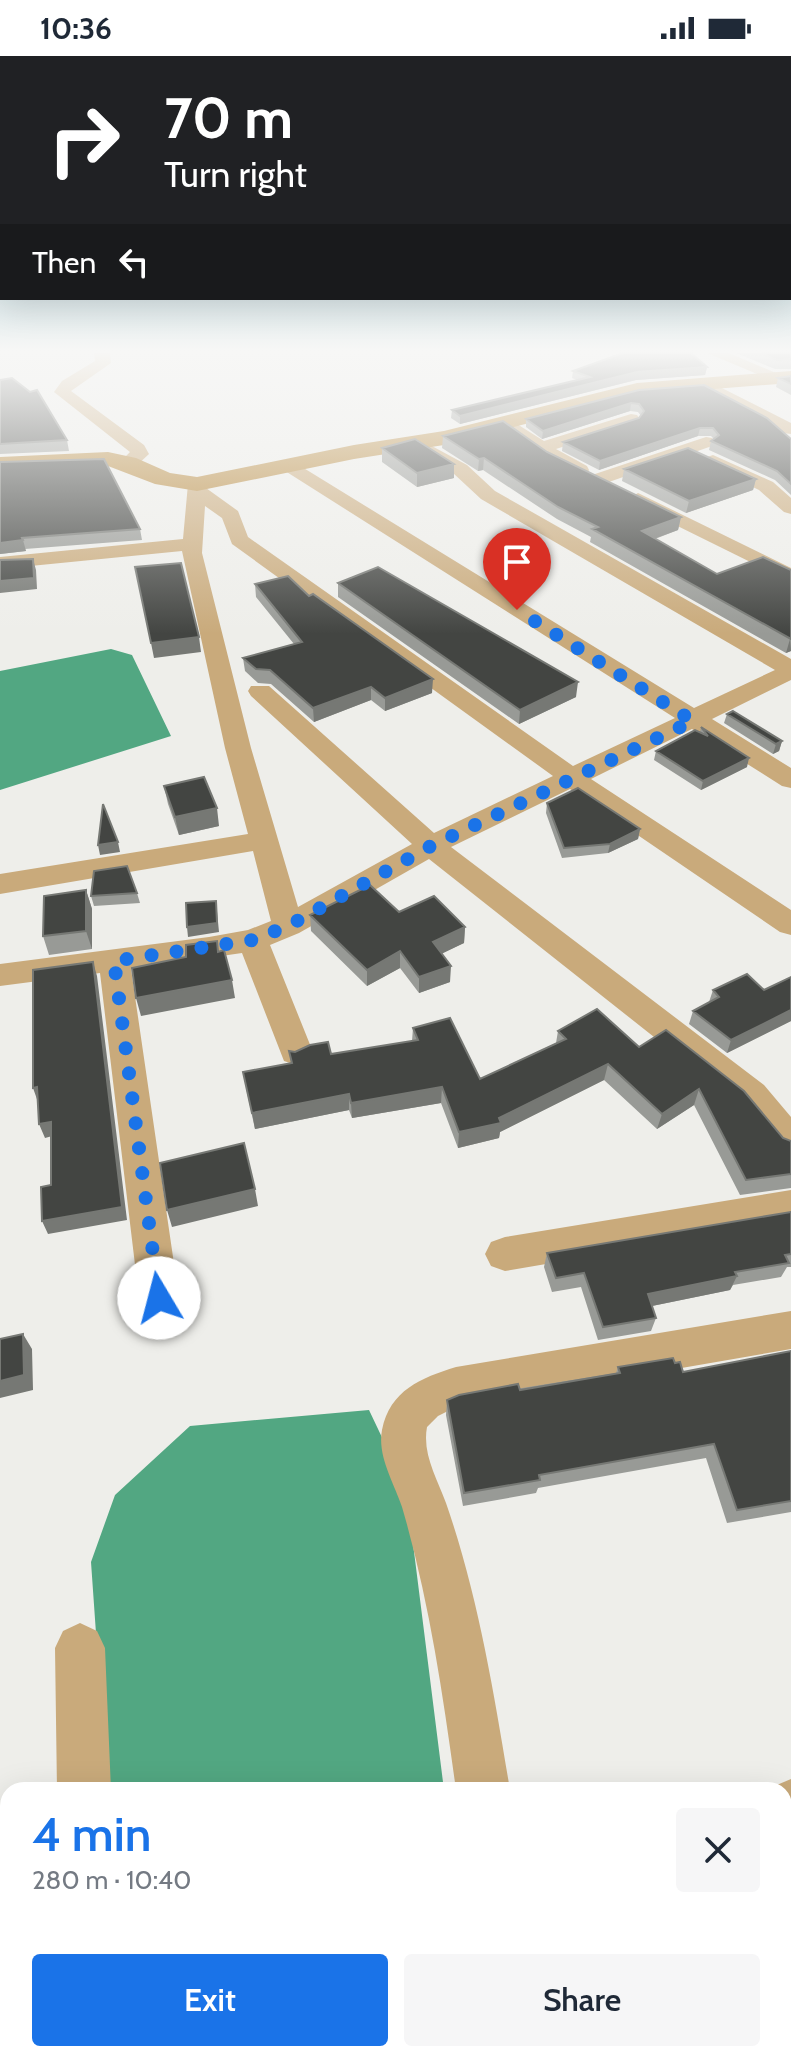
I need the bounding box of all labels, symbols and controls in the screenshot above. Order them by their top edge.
text: 10:36 [40,10,112,47]
text: 70 m [164,84,293,152]
icon: right [32,88,136,192]
text: Turn right [164,152,307,196]
icon: left [112,240,156,284]
text: Then [32,244,96,281]
pin [483,528,551,610]
icon: arrive [495,540,539,584]
position arrow [117,1256,201,1340]
text: 4 min [32,1805,151,1863]
button: close [676,1808,760,1892]
text: 280 m · 10:40 [32,1864,191,1896]
button: Exit [32,1954,388,2046]
button: Share [404,1954,760,2046]

